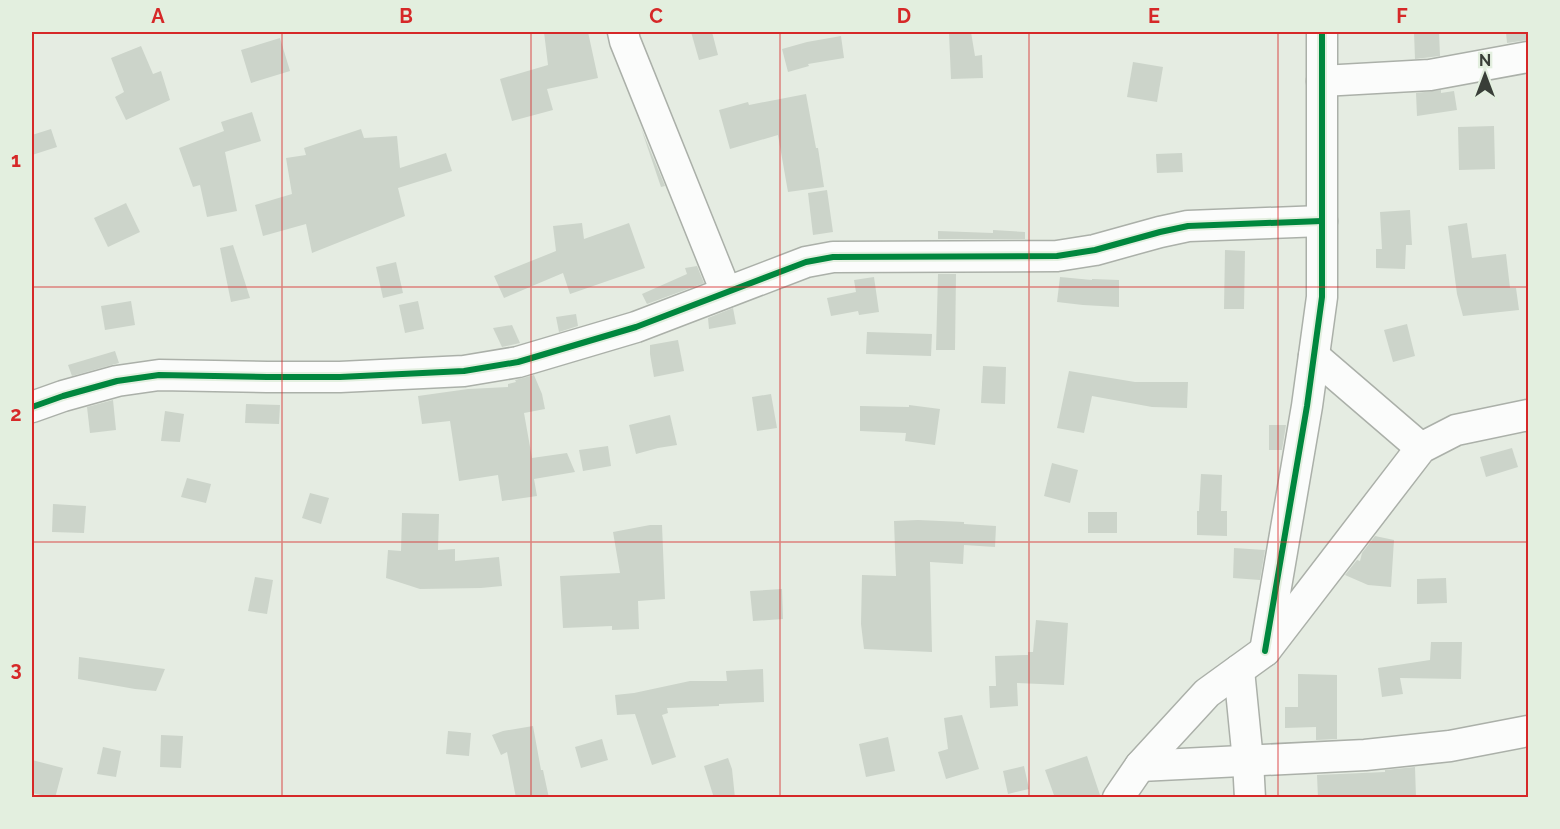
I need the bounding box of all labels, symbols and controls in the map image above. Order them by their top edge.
text: A [151,4,165,28]
text: B [399,4,413,28]
text: C [649,4,663,28]
text: D [897,4,911,28]
text: E [1148,4,1160,28]
text: F [1396,4,1408,28]
north arrow [1455,45,1515,105]
text: N [1479,51,1491,70]
text: 1 [11,148,21,172]
text: 2 [10,402,22,426]
text: 3 [10,657,22,681]

